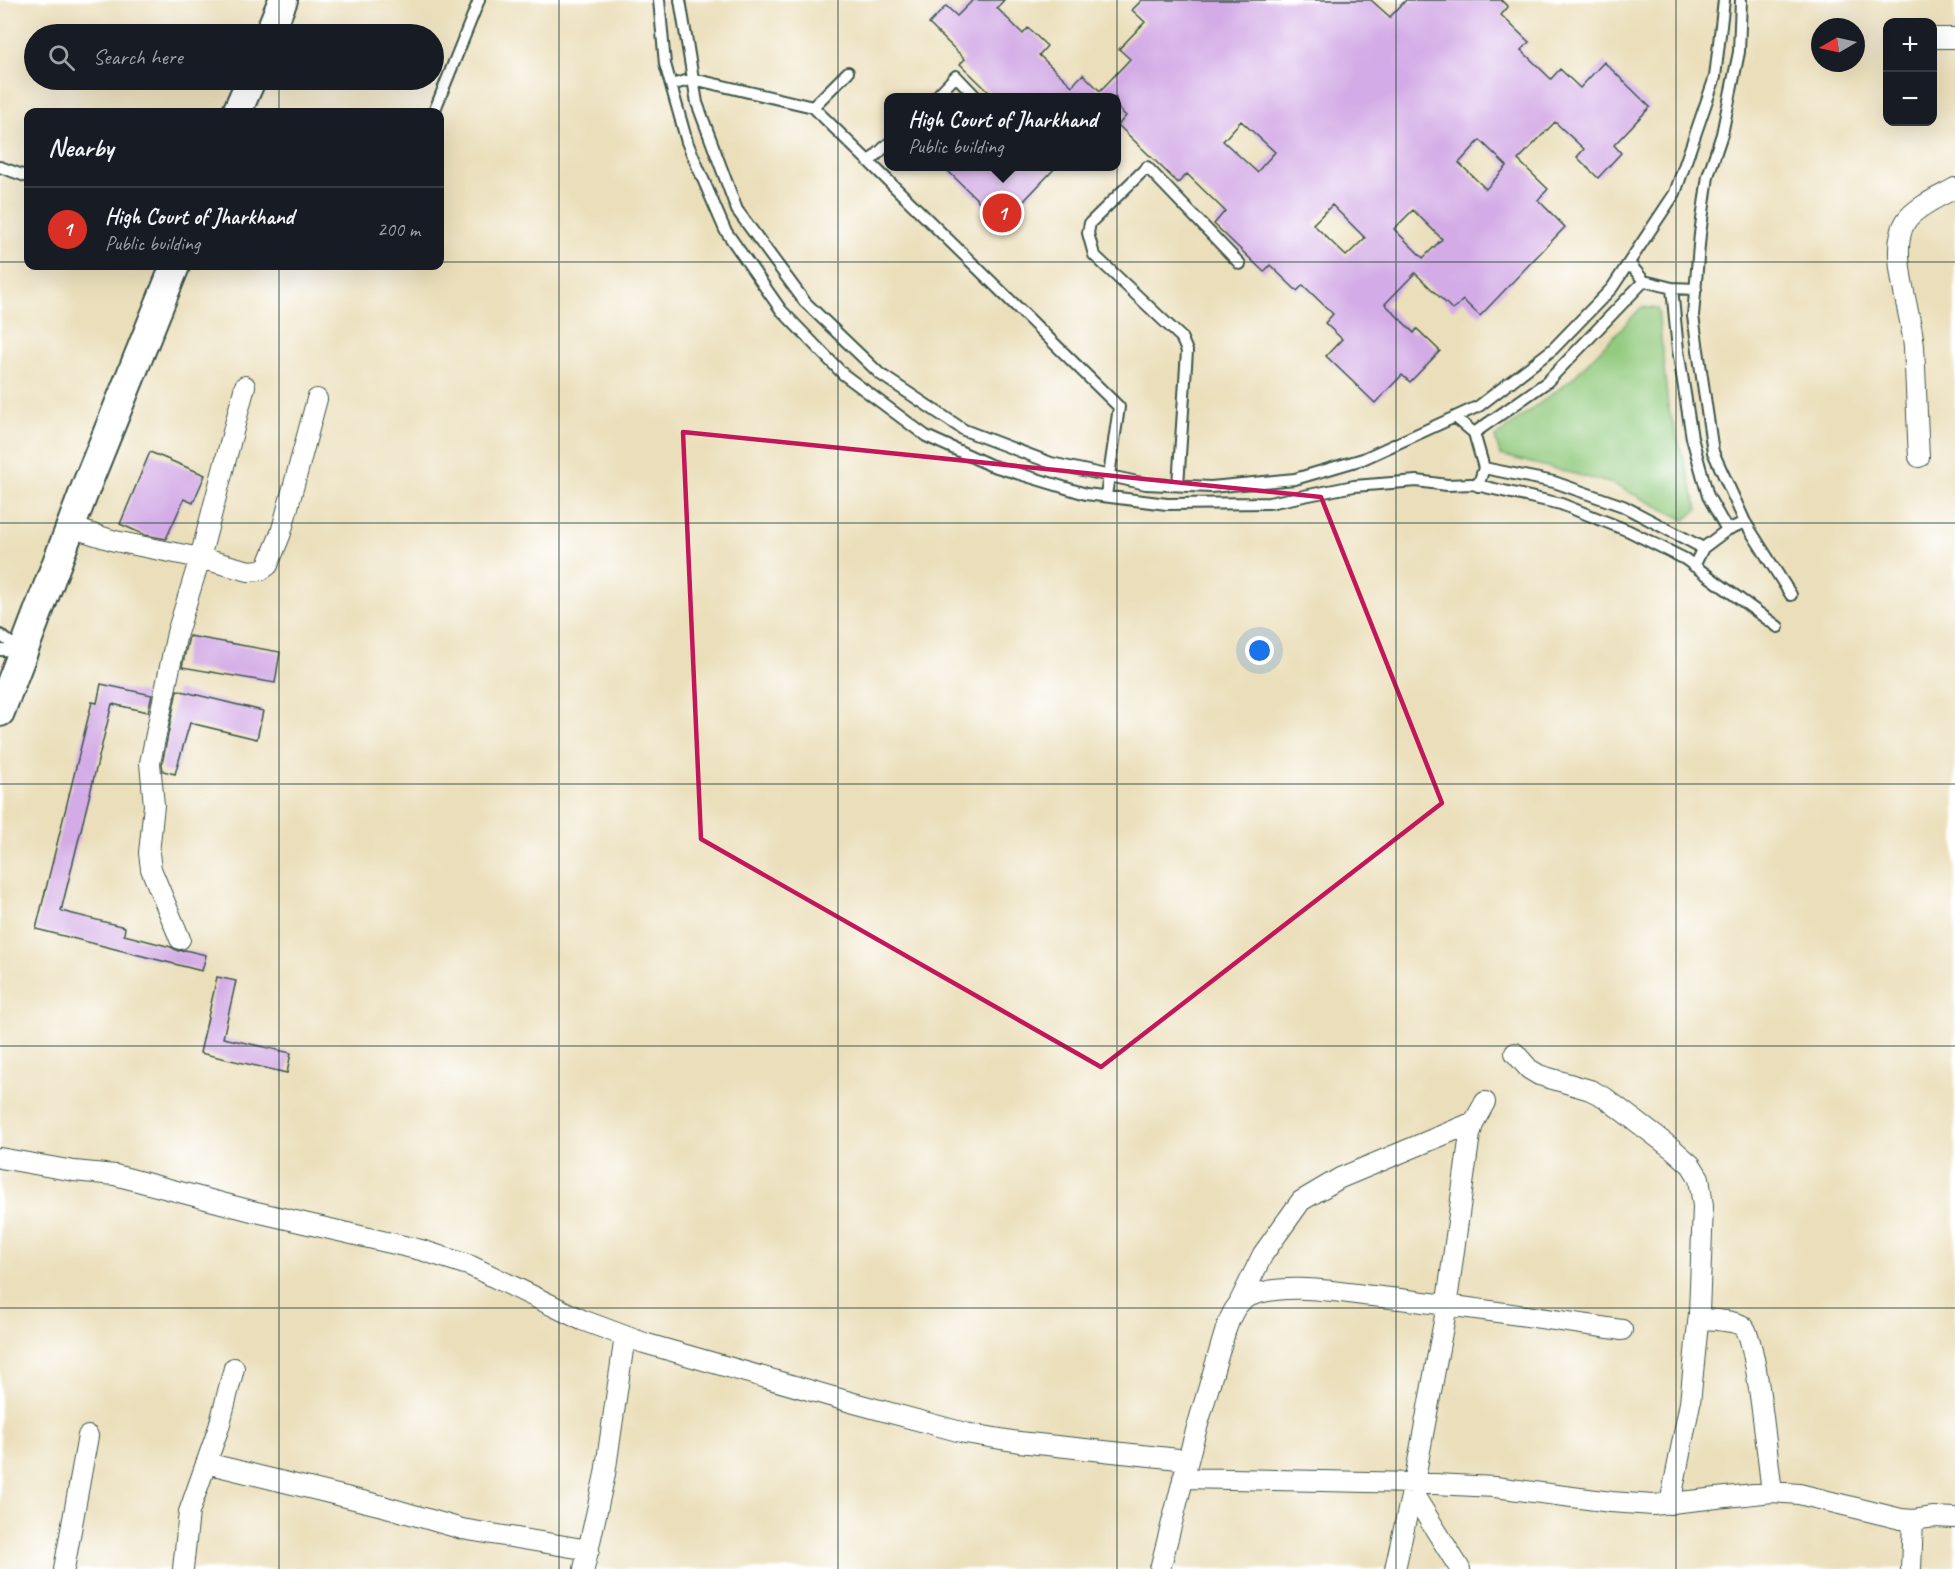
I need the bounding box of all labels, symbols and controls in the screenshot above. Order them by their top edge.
north arrow [1811,18,1865,72]
map controls [1883,18,1937,126]
button: + [1883,18,1937,72]
search box [24,24,444,90]
icon: search [45,41,78,74]
text: Search here [93,43,183,71]
button: − [1883,72,1937,126]
popup [884,93,1121,171]
text: High Court of Jharkhand [908,106,1097,134]
text: Nearby [48,131,113,164]
text: Public building [908,134,1003,159]
pin: 1 [982,190,1022,236]
text: High Court of Jharkhand [105,203,294,231]
text: 1 [63,217,72,242]
text: 200 m [377,217,420,242]
text: Public building [105,231,200,256]
your location [1245,636,1274,665]

